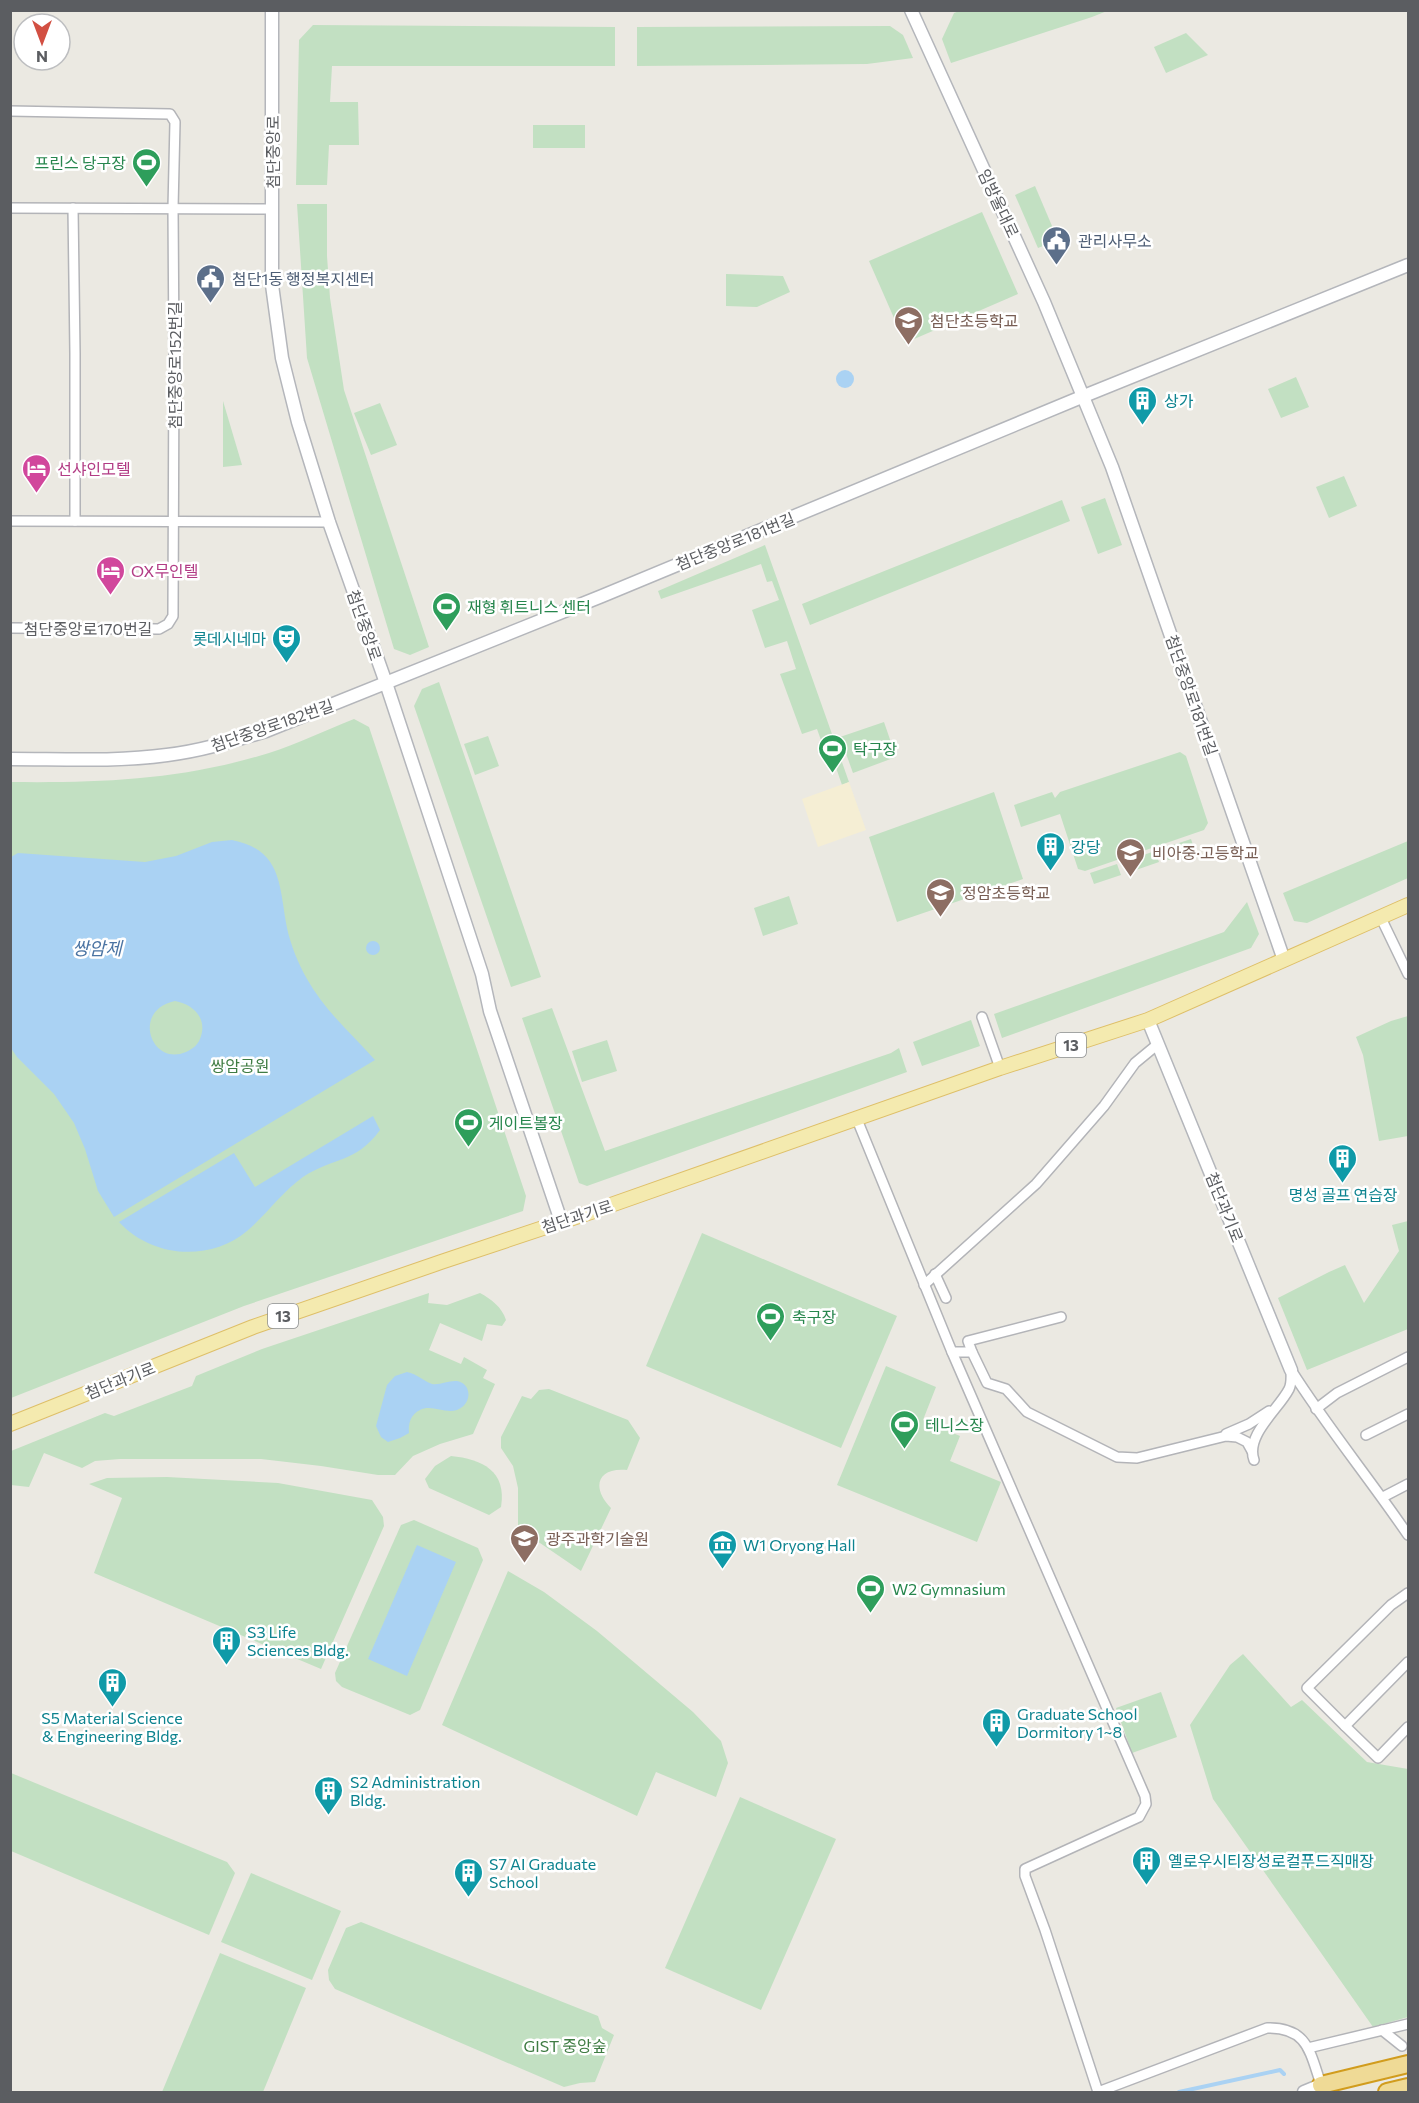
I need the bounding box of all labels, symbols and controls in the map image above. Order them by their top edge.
north arrow [12,12,72,72]
text: N [36,48,48,67]
street label: 첨단중앙로 [263,115,282,189]
sports icon: 프린스 당구장 [131,146,163,188]
place label: 프린스 당구장 [35,153,126,172]
street label: 임방울대로 [975,166,1023,241]
public building icon: 관리사무소 [1041,224,1073,266]
place label: 관리사무소 [1078,231,1152,250]
public building icon: 첨단1동 행정복지센터 [195,262,227,304]
place label: 첨단1동 행정복지센터 [232,269,374,288]
street label: 첨단중앙로152번길 [165,301,184,429]
school or university icon: 첨단초등학교 [893,304,925,346]
place label: 첨단초등학교 [930,311,1018,330]
building icon: 상가 [1127,384,1159,426]
place label: 상가 [1164,391,1194,410]
hotel icon: 선샤인모텔 [20,452,52,494]
place label: 선샤인모텔 [57,459,131,478]
street label: 첨단중앙로181번길 [673,509,797,573]
hotel icon: OX무인텔 [94,554,126,596]
place label: OX무인텔 [131,561,199,580]
street label: 첨단중앙로 [344,587,386,663]
sports icon: 재형 휘트니스 센터 [430,590,462,632]
place label: 재형 휘트니스 센터 [467,597,591,616]
street label: 첨단중앙로170번길 [24,619,152,638]
theatre icon: 롯데시네마 [271,622,303,664]
place label: 롯데시네마 [192,629,266,648]
street label: 첨단중앙로181번길 [1162,632,1222,758]
street label: 첨단중앙로182번길 [208,695,336,755]
sports icon: 탁구장 [816,732,848,774]
place label: 탁구장 [853,739,897,758]
building icon: 강당 [1034,830,1066,872]
school or university icon: 비아중·고등학교 [1115,836,1147,878]
place label: 강당 [1071,837,1101,856]
place label: 비아중·고등학교 [1152,843,1259,862]
school or university icon: 정암초등학교 [925,876,957,918]
place label: 정암초등학교 [962,883,1050,902]
water label: 쌍암제 [72,937,124,959]
road number: 13 [1056,1033,1086,1057]
park label: 쌍암공원 [211,1056,269,1075]
sports icon: 게이트볼장 [452,1106,484,1148]
place label: 게이트볼장 [489,1113,563,1132]
building icon: 명성 골프 연습장 [1327,1142,1359,1184]
street label: 첨단과기로 [1202,1169,1248,1245]
place label: 명성 골프 연습장 [1288,1185,1398,1204]
street label: 첨단과기로 [539,1196,615,1236]
sports icon: 축구장 [755,1300,787,1342]
road number: 13 [268,1304,298,1328]
place label: 축구장 [792,1307,836,1326]
street label: 첨단과기로 [82,1357,158,1403]
sports icon: 테니스장 [888,1408,920,1450]
place label: 테니스장 [925,1415,984,1434]
school or university icon: 광주과학기술원 [509,1522,541,1564]
museum icon: W1 Oryong Hall [706,1528,738,1570]
place label: 광주과학기술원 [546,1529,649,1548]
place label: W1 Oryong Hall [743,1535,856,1554]
sports icon: W2 Gymnasium [855,1572,887,1614]
place label: W2 Gymnasium [892,1579,1006,1598]
place label: S3 Life Sciences Bldg. [247,1622,349,1659]
building icon: S3 Life Sciences Bldg. [210,1624,242,1666]
building icon: S5 Material Science & Engineering Bldg. [96,1666,128,1708]
place label: Graduate School Dormitory 1~8 [1017,1704,1137,1741]
building icon: Graduate School Dormitory 1~8 [980,1706,1012,1748]
place label: S5 Material Science & Engineering Bldg. [41,1708,183,1745]
place label: S2 Administration Bldg. [350,1772,480,1809]
building icon: S2 Administration Bldg. [313,1774,345,1816]
building icon: 옐로우시티장성로컬푸드직매장 [1131,1844,1163,1886]
place label: 옐로우시티장성로컬푸드직매장 [1168,1851,1374,1870]
place label: S7 AI Graduate School [489,1854,596,1891]
building icon: S7 AI Graduate School [452,1856,484,1898]
park label: GIST 중앙숲 [524,2036,606,2055]

